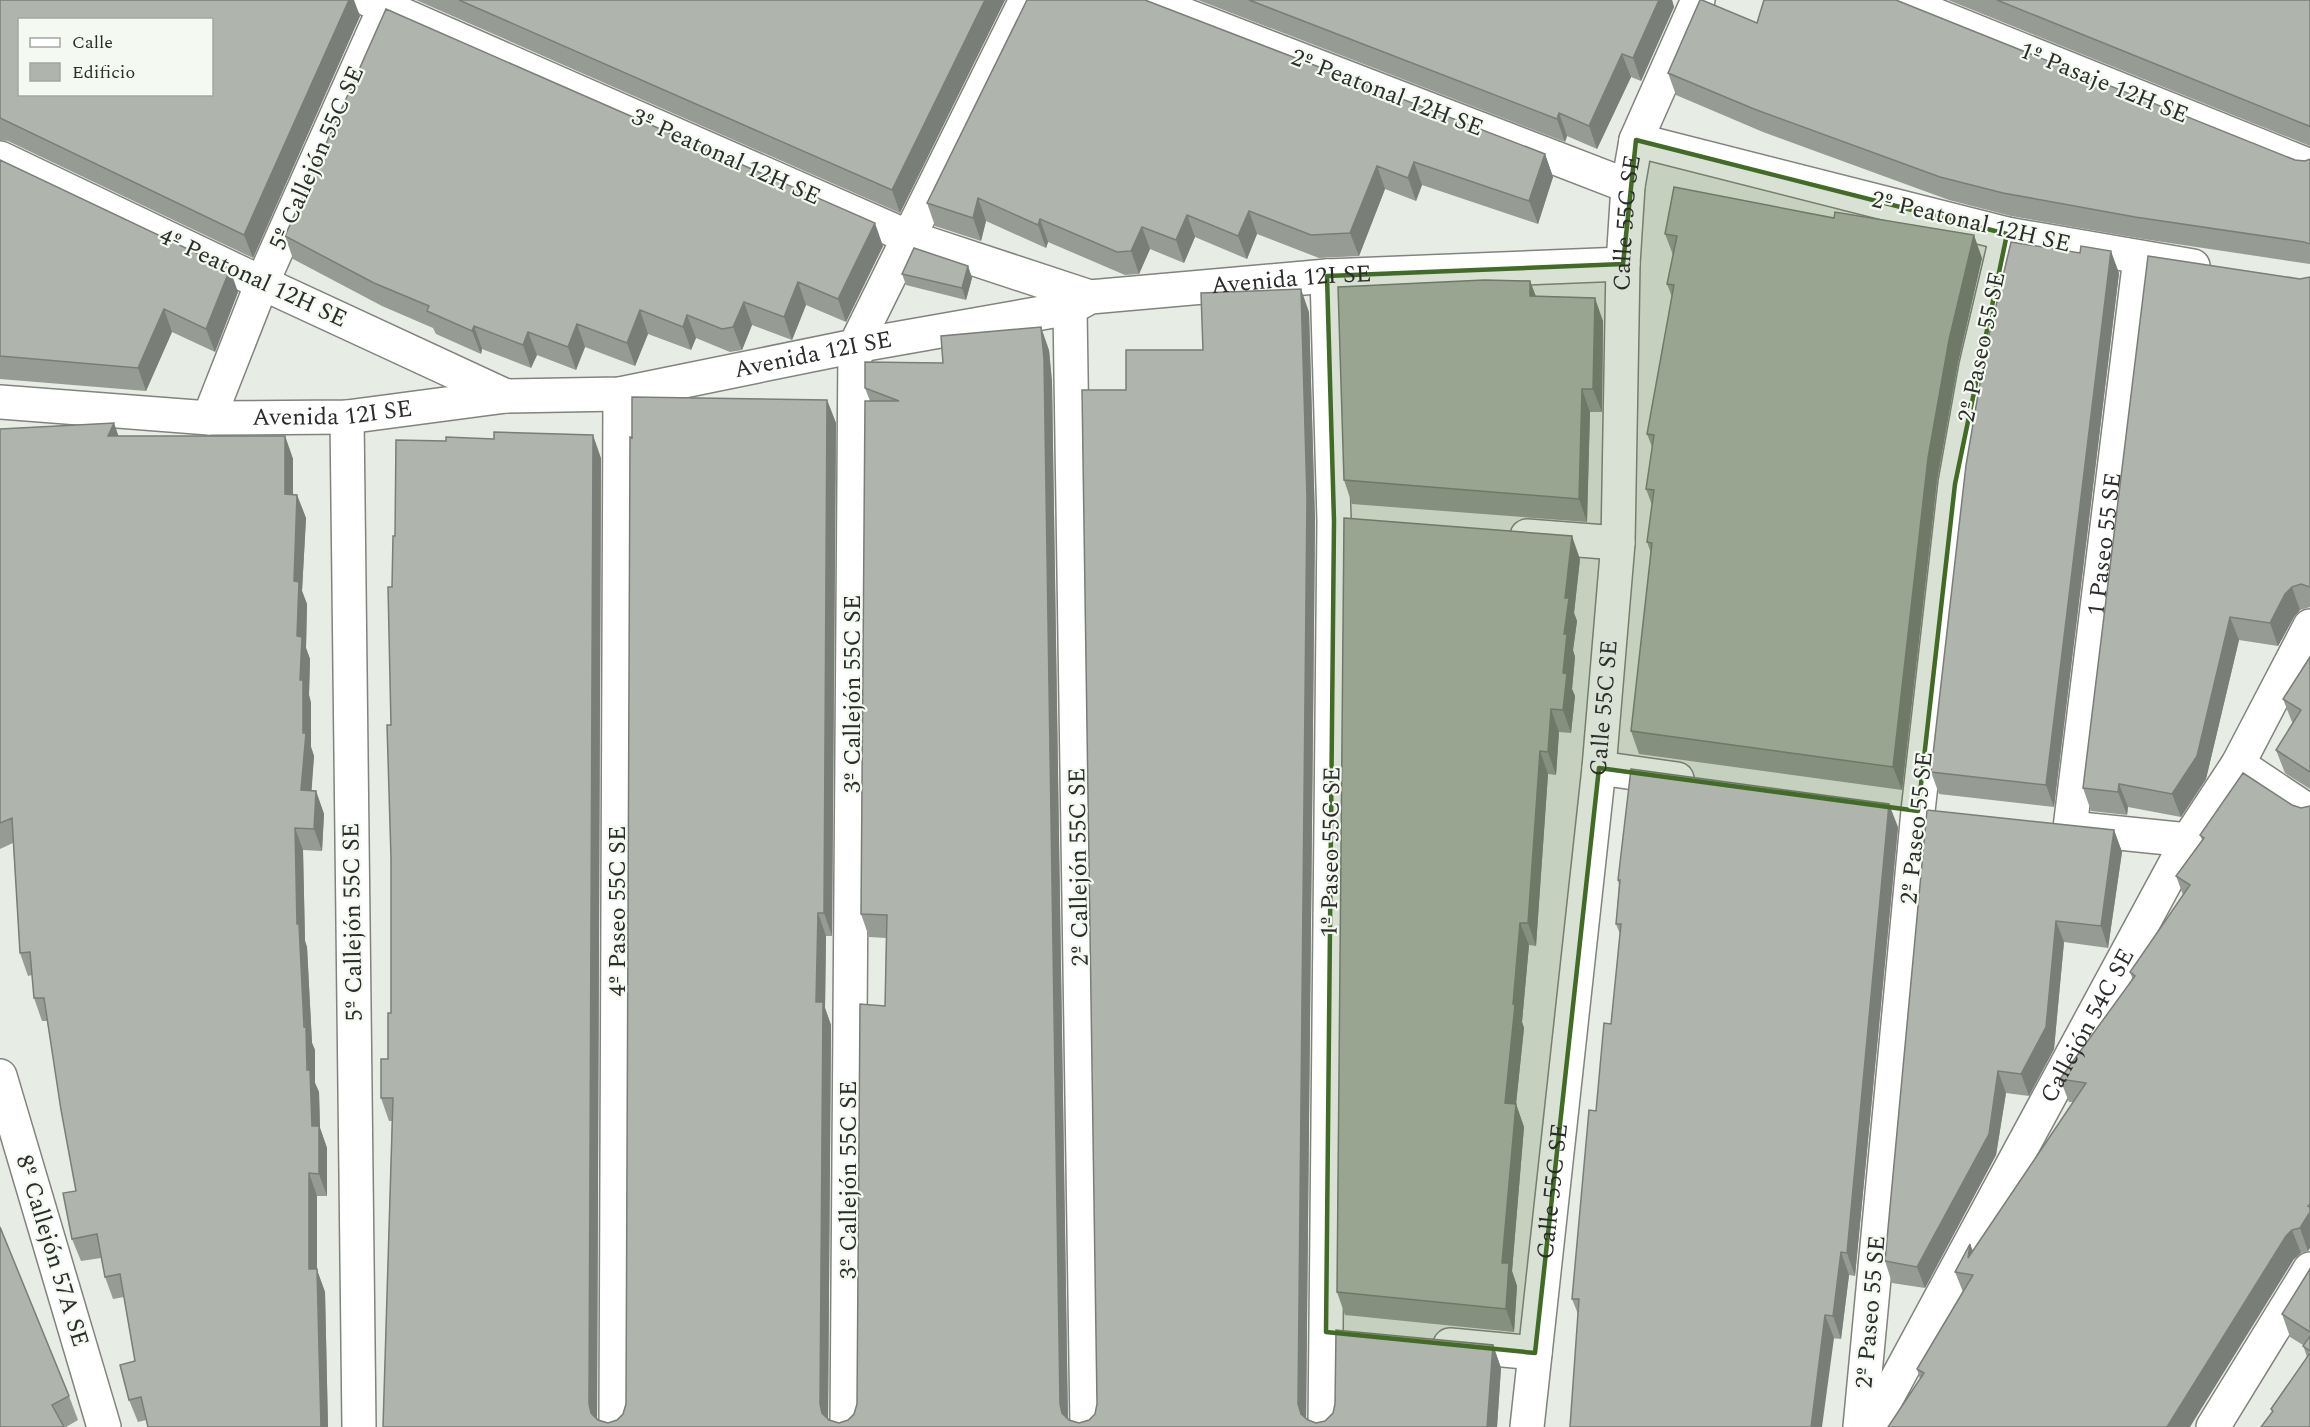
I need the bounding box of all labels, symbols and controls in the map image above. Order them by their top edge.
legend [18,18,213,96]
text: Calle [72,29,113,56]
street label: 1º Pasaje 12H SE [2014,33,2194,133]
street label: 2º Peatonal 12H SE [1285,40,1489,146]
text: Edificio [72,59,135,86]
street label: 5º Callejón 55C SE [260,60,374,256]
street label: 3º Peatonal 12H SE [626,99,826,215]
street label: Calle 55C SE [1605,152,1651,291]
street label: 2º Peatonal 12H SE [1868,182,2074,262]
street label: 4º Peatonal 12H SE [153,219,353,337]
street label: Avenida 12I SE [1210,256,1372,304]
street label: 2º Paseo 55 SE [1948,268,2016,426]
street label: Avenida 12I SE [731,322,895,388]
street label: Avenida 12I SE [252,391,414,436]
street label: 1 Paseo 55 SE [2078,470,2132,618]
street label: 3º Callejón 55C SE [835,595,871,793]
street label: Calle 55C SE [1580,639,1628,778]
street label: 2º Paseo 55 SE [1891,750,1943,906]
street label: 1º Paseo 55C SE [1312,766,1350,938]
street label: 2º Callejón 55C SE [1059,767,1099,967]
street label: 5º Callejón 55C SE [333,822,373,1022]
street label: 4º Paseo 55C SE [600,826,636,996]
street label: Callejón 54C SE [2031,942,2144,1110]
street label: 3º Callejón 55C SE [831,1081,867,1279]
street label: Calle 55C SE [1527,1122,1578,1261]
street label: 8º Callejón 57A SE [6,1150,98,1352]
street label: 2º Paseo 55 SE [1846,1234,1896,1390]

